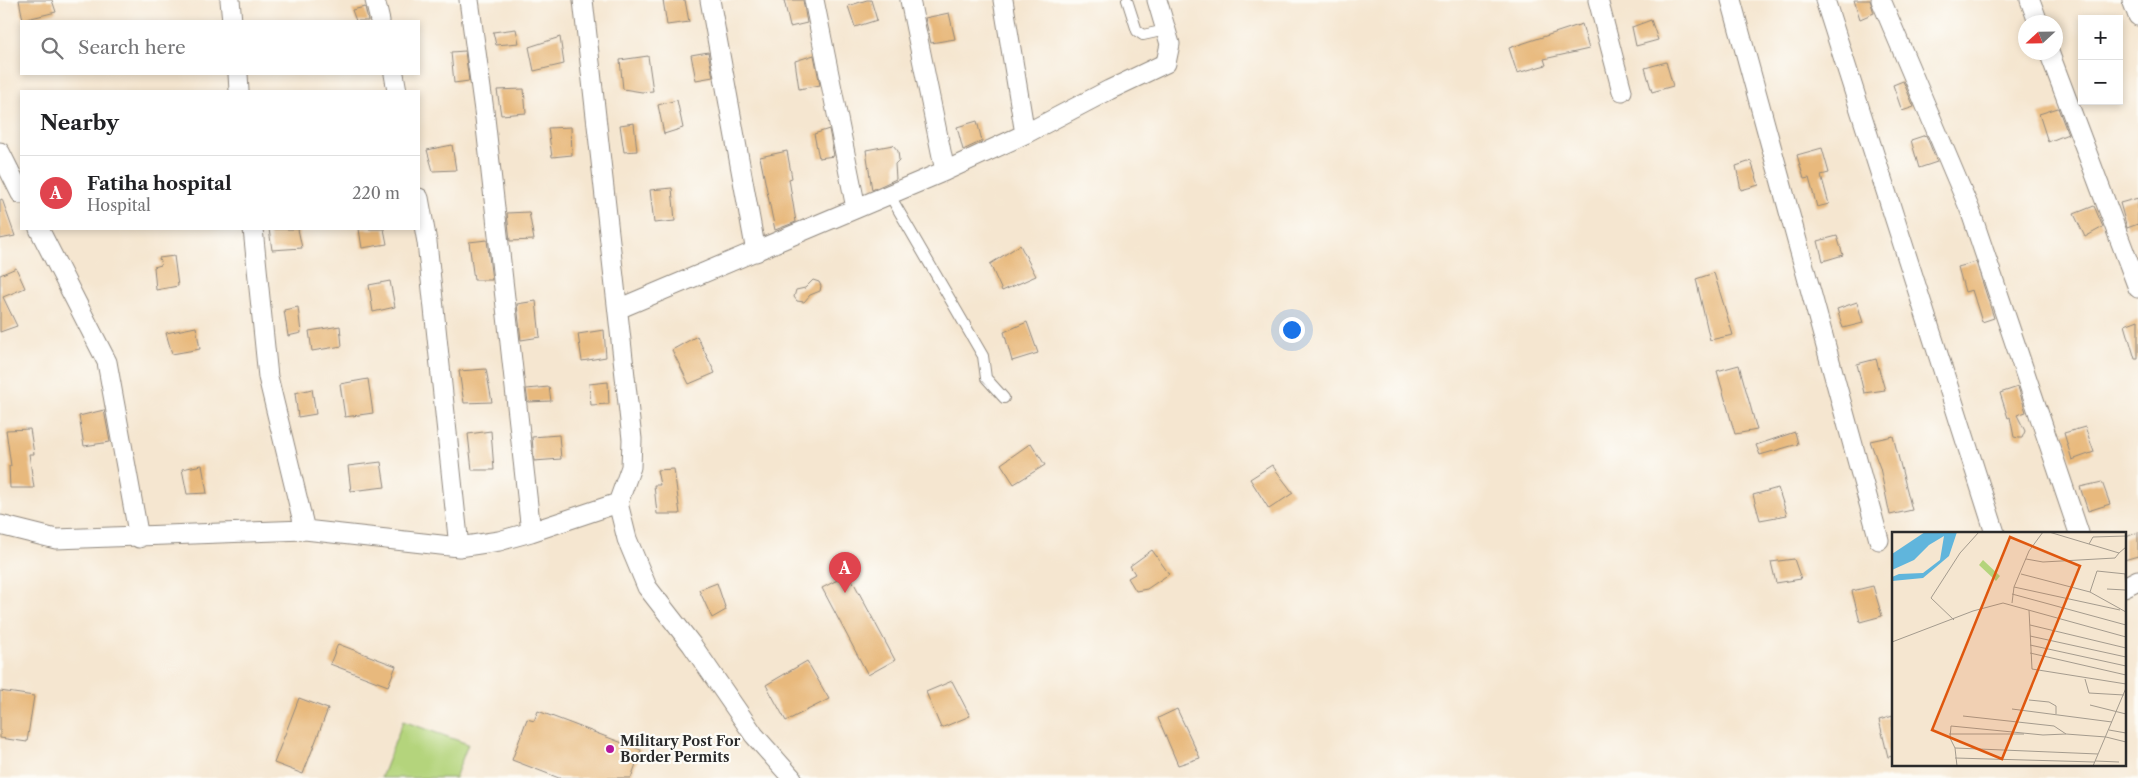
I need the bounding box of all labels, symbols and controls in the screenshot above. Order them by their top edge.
north arrow [2018,15,2063,60]
map controls [2078,15,2123,105]
button: + [2078,15,2123,60]
search box [20,20,420,75]
icon: search [38,34,66,62]
text: Search here [78,36,186,59]
button: − [2078,60,2123,105]
text: Nearby [40,110,119,135]
text: Fatiha hospital [87,172,232,195]
text: A [50,183,62,203]
text: 220 m [352,183,400,203]
text: Hospital [87,195,151,215]
your location [1279,317,1305,343]
inset map [1892,532,2126,766]
pin: A [829,552,861,593]
place label: Military Post For Border Permits [620,732,741,766]
marker: Military Post For Border Permits [604,743,616,755]

